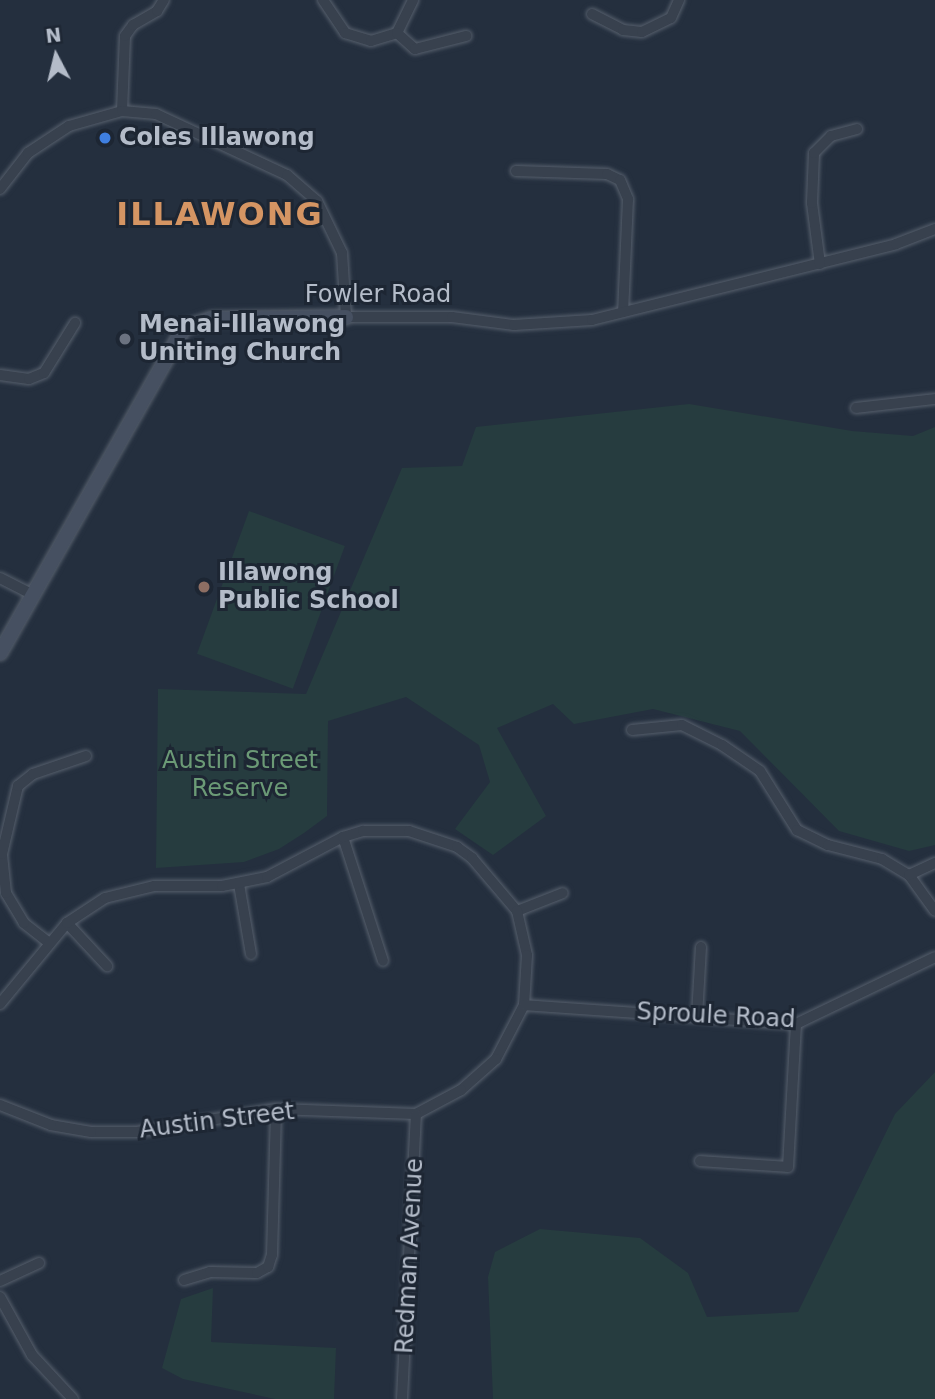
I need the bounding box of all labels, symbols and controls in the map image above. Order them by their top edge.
north arrow [21,21,91,91]
text: N [44,23,63,47]
place label: Coles Illawong [119,124,315,152]
marker: Coles Illawong [97,130,113,146]
district label: ILLAWONG [117,195,323,233]
street label: Fowler Road [305,281,451,309]
place label: Menai-Illawong Uniting Church [139,311,345,367]
marker: Menai-Illawong Uniting Church [117,331,133,347]
place label: Illawong Public School [218,559,399,615]
marker: Illawong Public School [196,579,212,595]
park label: Austin Street Reserve [162,747,318,803]
street label: Sproule Road [636,997,796,1035]
street label: Austin Street [138,1097,296,1145]
street label: Redman Avenue [390,1158,430,1354]

